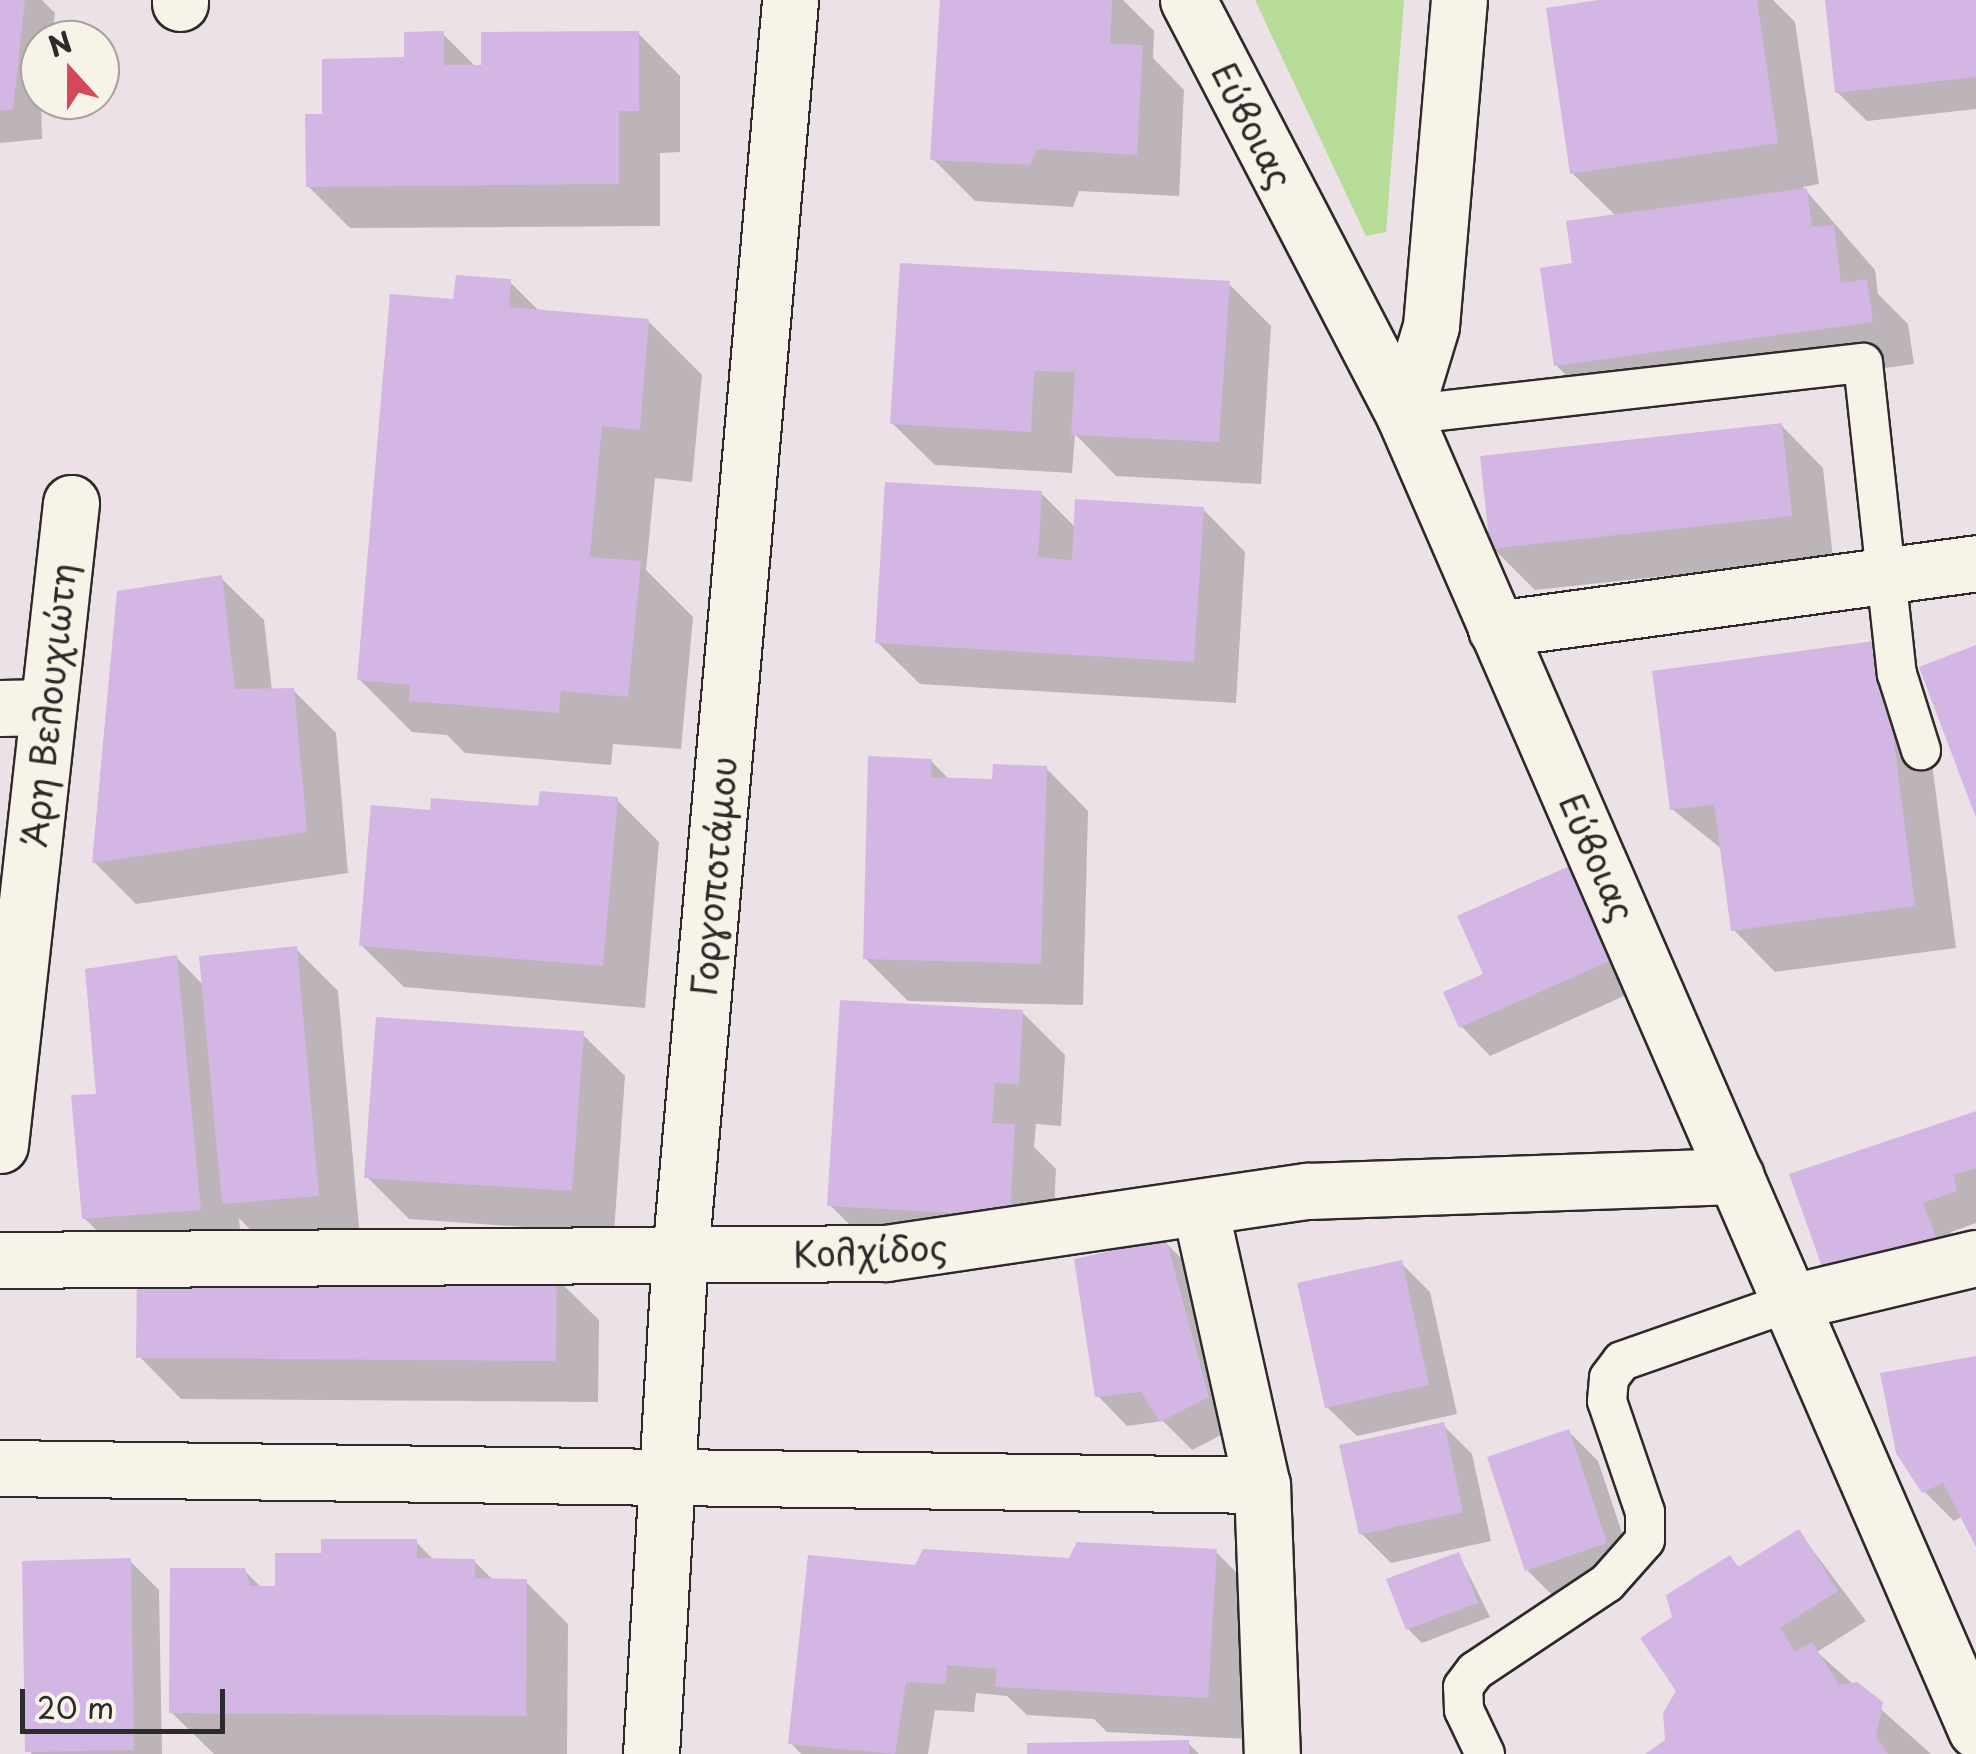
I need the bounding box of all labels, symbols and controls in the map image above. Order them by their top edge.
text: N [42,19,78,67]
north arrow [20,20,120,120]
street label: Εύβοιας [1204,55,1302,195]
street label: Άρη Βελουχιώτη [12,561,84,849]
street label: Γοργοποτάμου [682,754,744,998]
street label: Εύβοιας [1551,787,1645,927]
street label: Κολχίδος [792,1225,948,1275]
scale bar [25,1669,230,1731]
text: 20 m [37,1684,114,1729]

